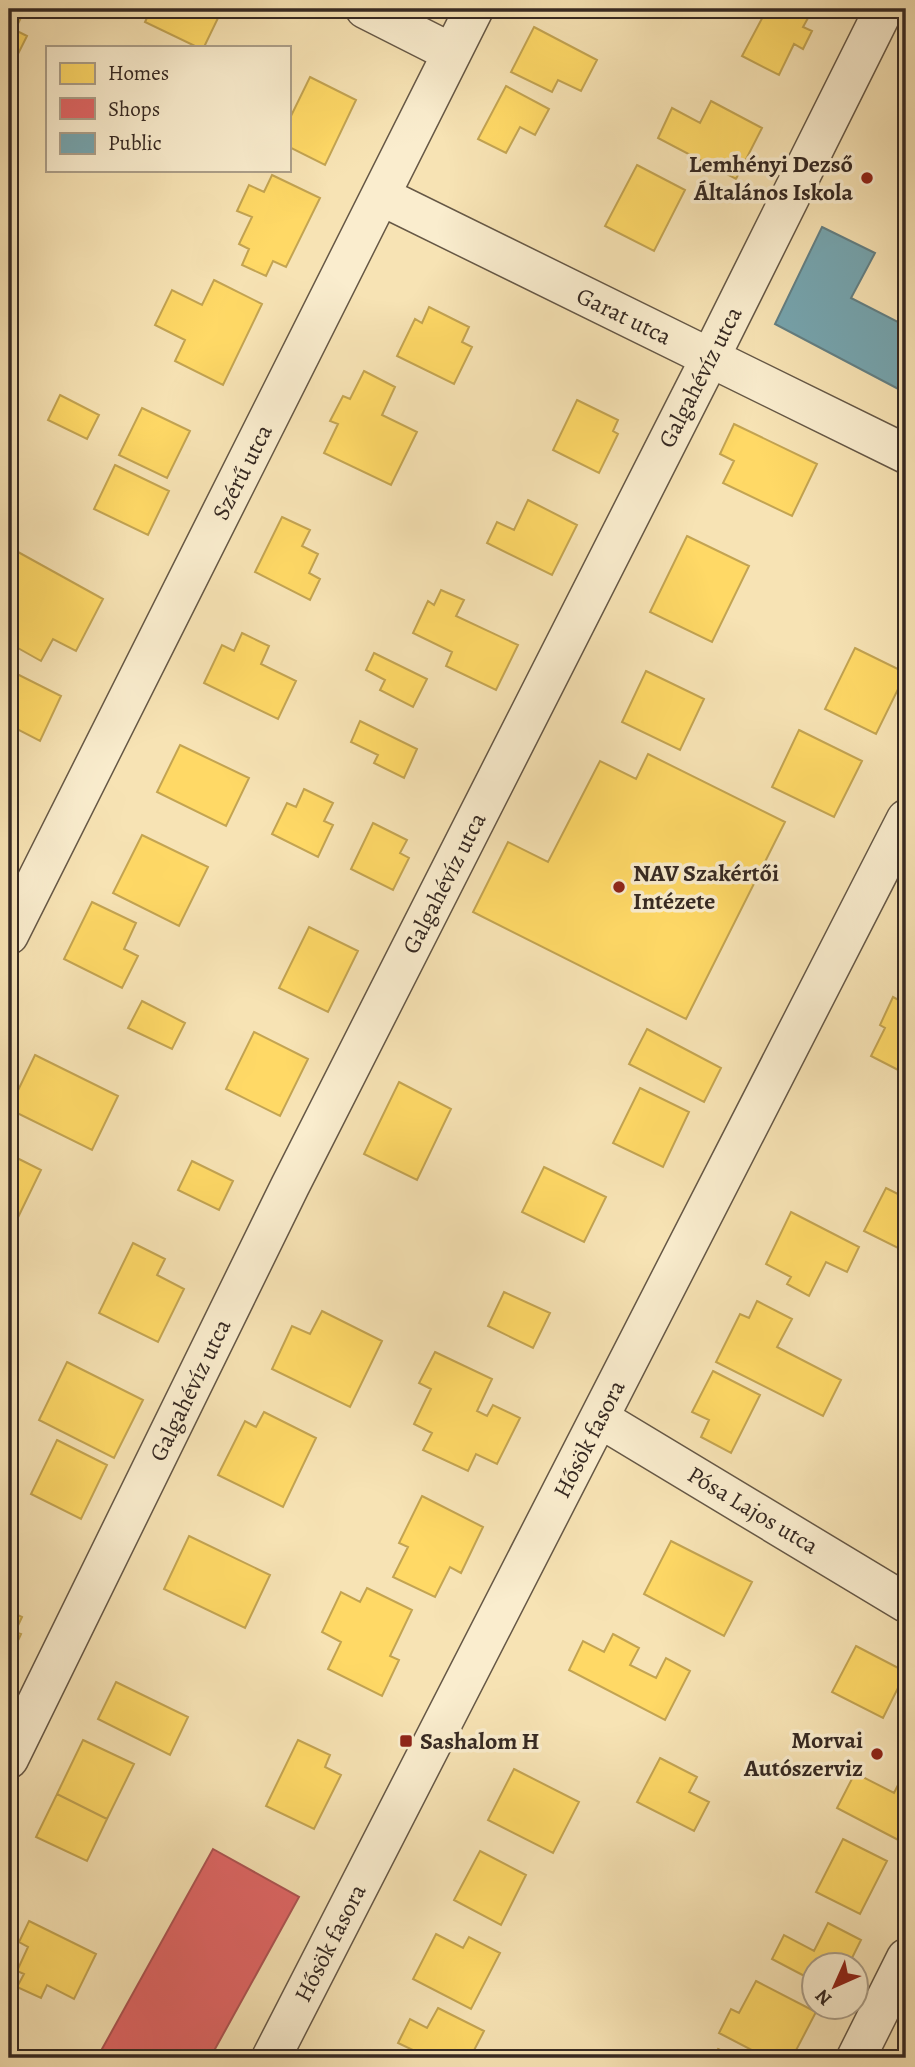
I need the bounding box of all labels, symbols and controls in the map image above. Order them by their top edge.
legend [46,46,290,172]
text: Homes [108,59,169,87]
text: Shops [108,95,160,123]
text: Public [108,129,162,157]
place label: Lemhényi Dezső Általános Iskola [689,148,853,208]
marker: Lemhényi Dezső Általános Iskola [859,170,875,186]
street label: Garat utca [571,279,677,353]
street label: Galgahévíz utca [651,300,750,453]
street label: Szérű utca [204,418,280,525]
street label: Galgahévíz utca [395,806,494,959]
place label: NAV Szakértői Intézete [633,857,779,917]
marker: NAV Szakértői Intézete [611,879,627,895]
street label: Galgahévíz utca [142,1313,239,1466]
street label: Hősök fasora [546,1374,633,1503]
street label: Pósa Lajos utca [682,1458,825,1562]
place label: Morvai Autószerviz [743,1724,863,1784]
place label: Sashalom H [420,1725,540,1757]
marker: Sashalom H [398,1733,414,1749]
marker: Morvai Autószerviz [869,1746,885,1762]
street label: Hősök fasora [287,1878,374,2007]
north arrow [800,1952,870,2022]
text: N [809,1983,838,2011]

